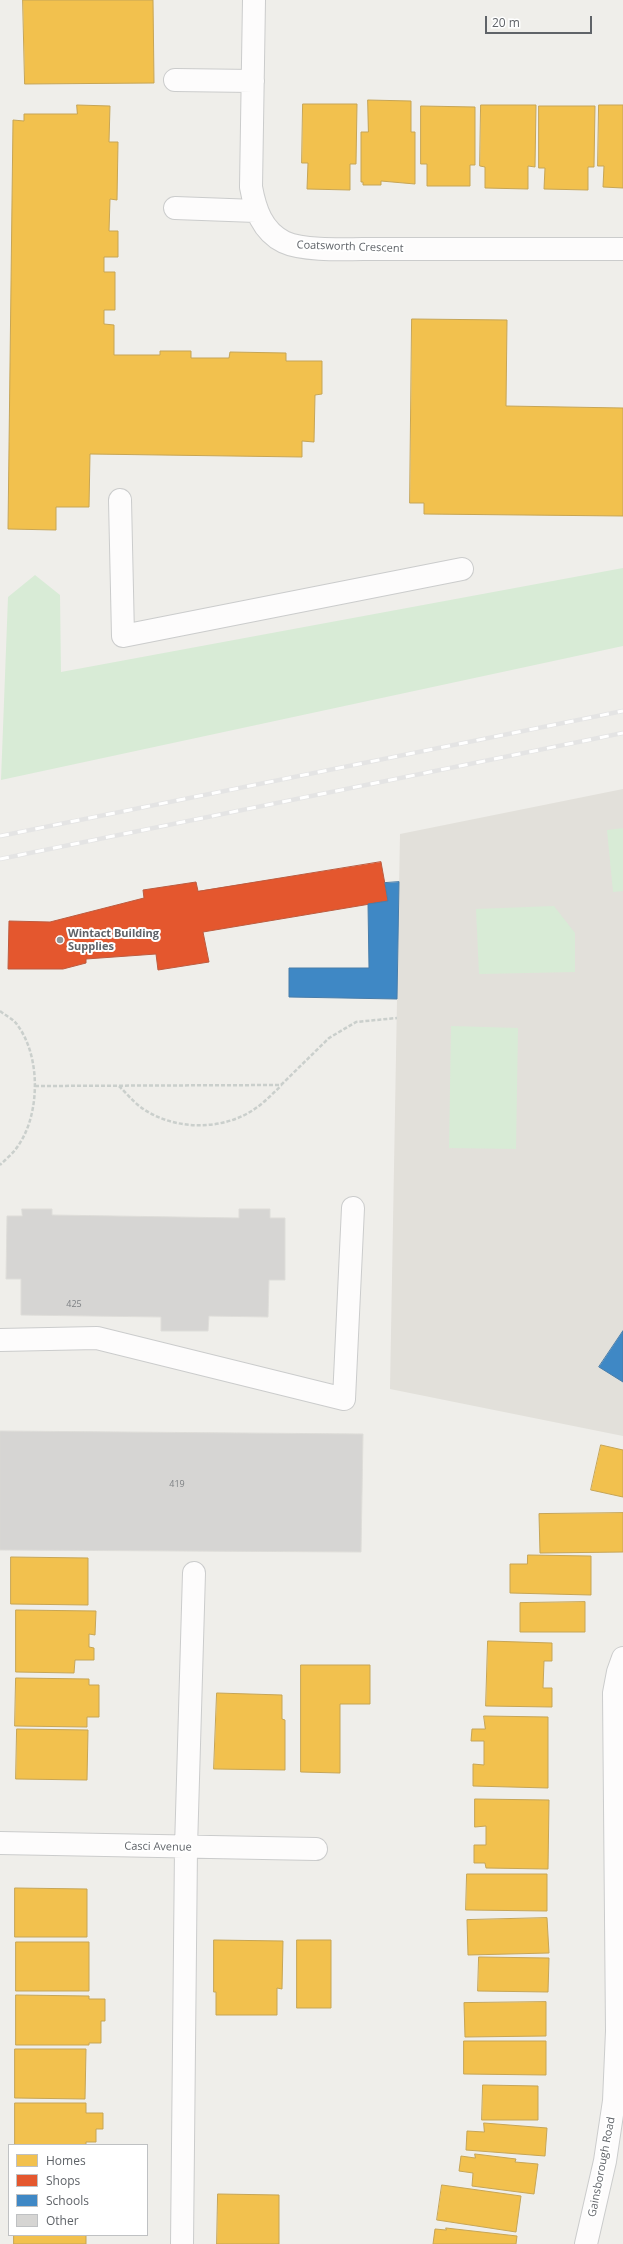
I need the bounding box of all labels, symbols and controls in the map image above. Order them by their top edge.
scale bar [487,8,594,34]
text: 20 m [492,14,520,31]
street label: Coatsworth Crescent [296,239,404,255]
place label: Wintact Building Supplies [68,927,159,953]
marker: Wintact Building Supplies [55,935,65,945]
house number: 425 [66,1299,82,1309]
house number: 419 [169,1479,185,1489]
street label: Casci Avenue [124,1840,192,1854]
street label: Gainsborough Road [586,2116,618,2218]
legend [8,2144,148,2236]
text: Homes [46,2152,86,2169]
text: Shops [46,2172,80,2189]
text: Schools [46,2192,89,2209]
text: Other [46,2212,79,2229]

